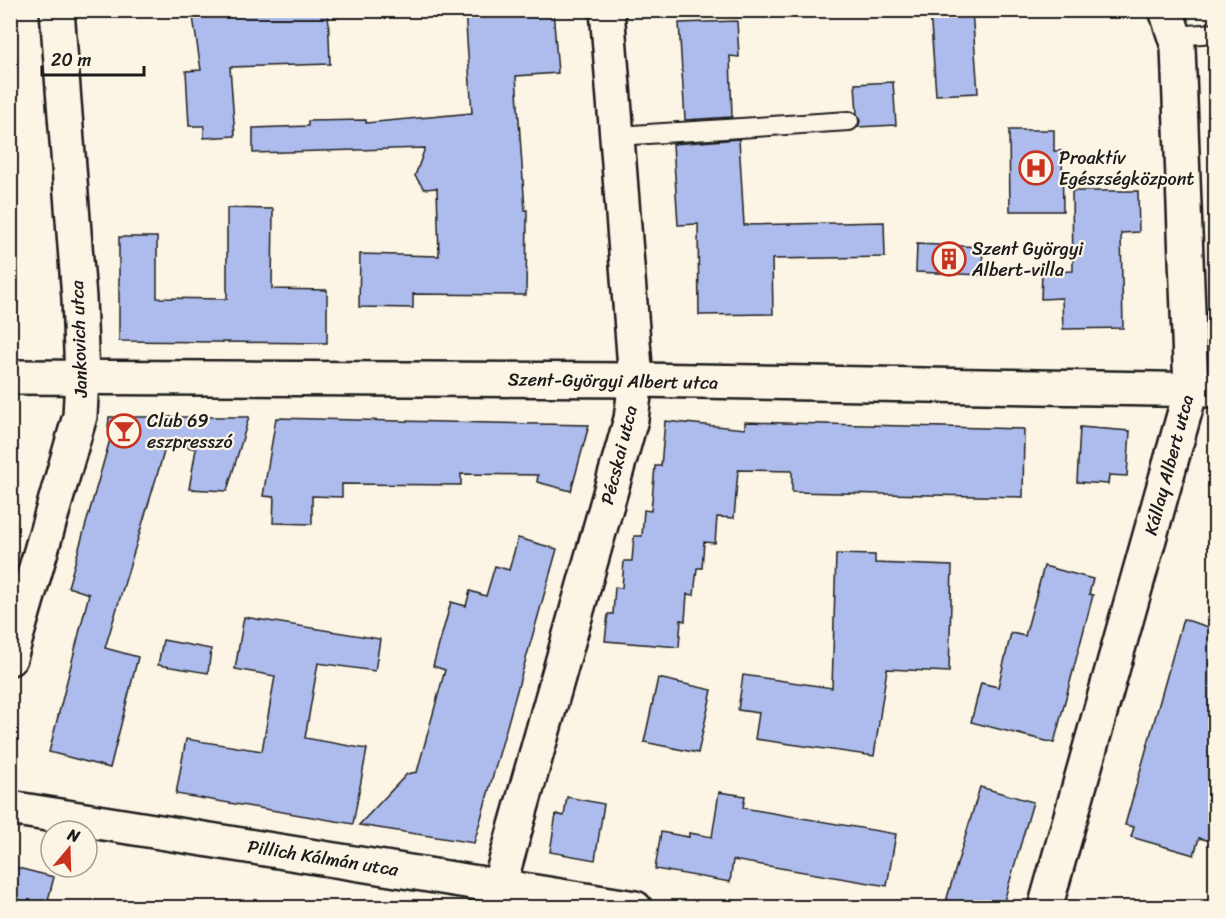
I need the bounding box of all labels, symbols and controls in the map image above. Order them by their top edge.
scale bar [42,39,144,77]
text: 20 m [51,44,91,76]
place label: Proaktív Egészségközpont [1059,142,1194,195]
hospital icon: Proaktív Egészségközpont [1018,150,1054,186]
place label: Szent Györgyi Albert-villa [971,233,1084,286]
building icon: Szent Györgyi Albert-villa [931,241,967,277]
street label: Jankovich utca [61,279,97,399]
street label: Szent-Györgyi Albert utca [508,363,718,399]
street label: Kállay Albert utca [1135,391,1203,539]
street label: Pécskai utca [591,402,647,508]
place label: Club 69 eszpresszó [147,405,233,458]
bar icon: Club 69 eszpresszó [106,413,142,449]
north arrow [39,819,99,879]
text: N [63,819,85,851]
street label: Pillich Kálmán utca [245,830,402,886]

